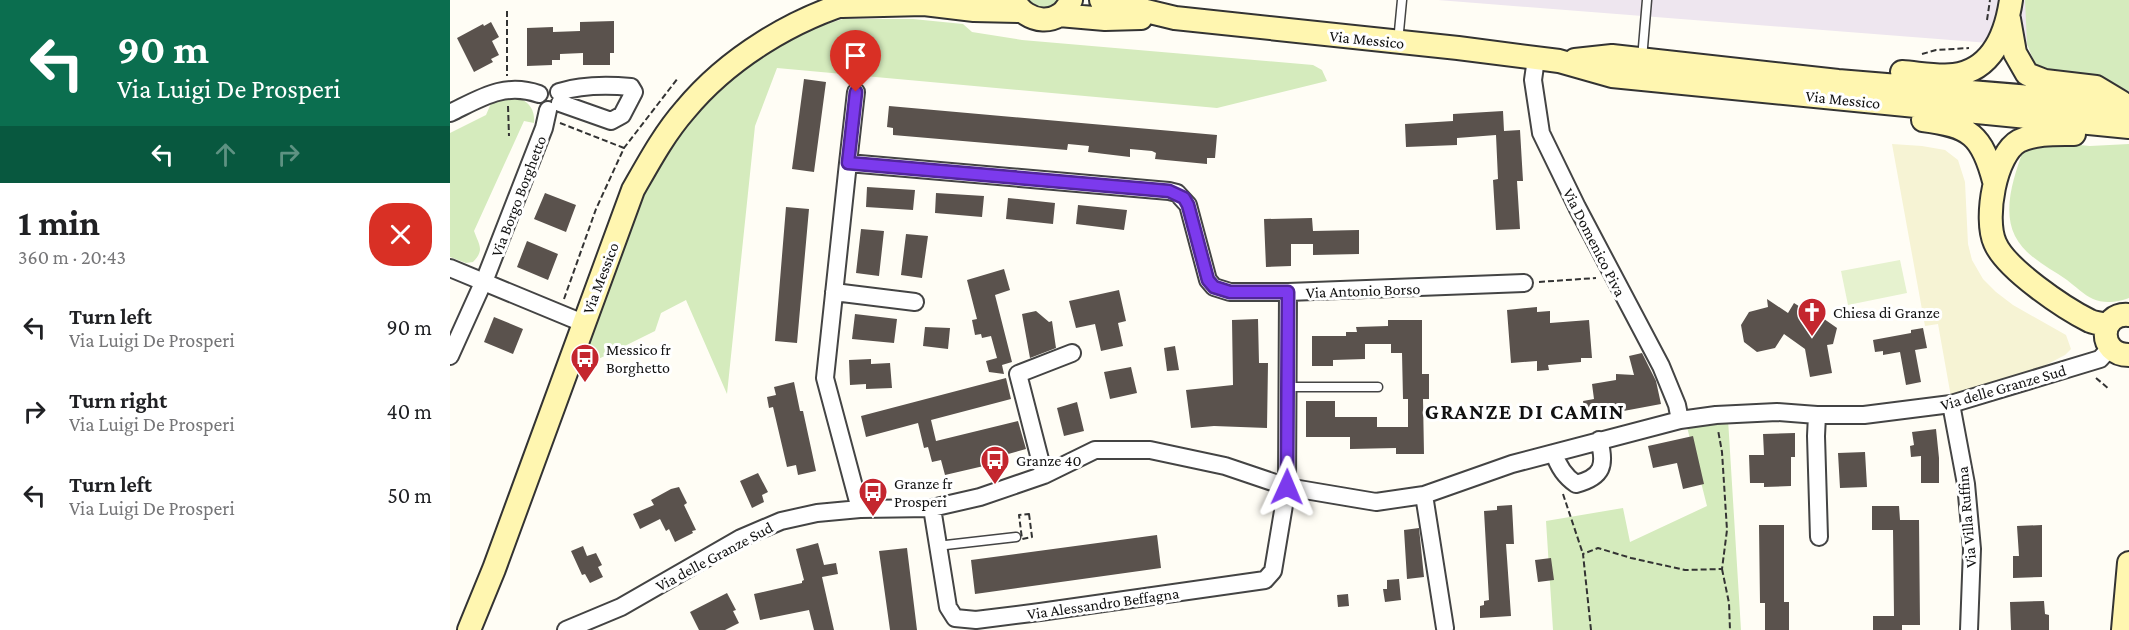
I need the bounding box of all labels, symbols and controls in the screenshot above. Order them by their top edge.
icon: left [18,24,96,102]
text: 90 m [117,25,209,72]
street label: Via Messico [1329,27,1405,52]
pin [830,30,881,92]
icon: arrive [839,39,872,72]
text: Via Luigi De Prosperi [117,74,341,104]
street label: Via Messico [1805,87,1881,112]
street label: Via Borgo Borghetto [488,133,550,259]
icon: left [146,138,179,171]
icon: ahead [209,138,242,171]
icon: right [272,138,305,171]
street label: Via Domenico Piva [1560,185,1629,300]
text: 1 min [18,203,100,243]
button: close [369,203,432,266]
street label: Via Messico [579,240,622,316]
text: 360 m · 20:43 [18,246,126,268]
street label: Via Antonio Borso [1306,280,1421,301]
church icon: Chiesa di Granze [1796,296,1828,338]
text: Turn left [69,304,152,329]
place label: Chiesa di Granze [1833,304,1940,321]
icon: left [18,311,51,344]
text: 90 m [387,315,432,340]
text: Via Luigi De Prosperi [69,329,235,351]
place label: Messico fr Borghetto [606,341,671,377]
bus stop icon: Messico fr Borghetto [569,342,601,384]
street label: Via delle Granze Sud [1938,361,2069,414]
text: Turn right [69,388,167,413]
icon: right [18,395,51,428]
text: 40 m [387,399,432,424]
district label: GRANZE DI CAMIN [1425,399,1625,424]
text: Via Luigi De Prosperi [69,413,235,435]
bus stop icon: Granze 40 [979,444,1011,486]
place label: Granze 40 [1016,452,1082,469]
position arrow [1255,455,1319,519]
street label: Via Villa Ruffina [1954,465,1979,568]
text: Turn left [69,472,152,497]
place label: Granze fr Prosperi [894,475,953,511]
bus stop icon: Granze fr Prosperi [857,476,889,518]
icon: left [18,479,51,512]
text: 50 m [387,483,432,508]
text: Via Luigi De Prosperi [69,497,235,519]
street label: Via delle Granze Sud [653,518,776,594]
street label: Via Alessandro Beffagna [1026,584,1181,624]

